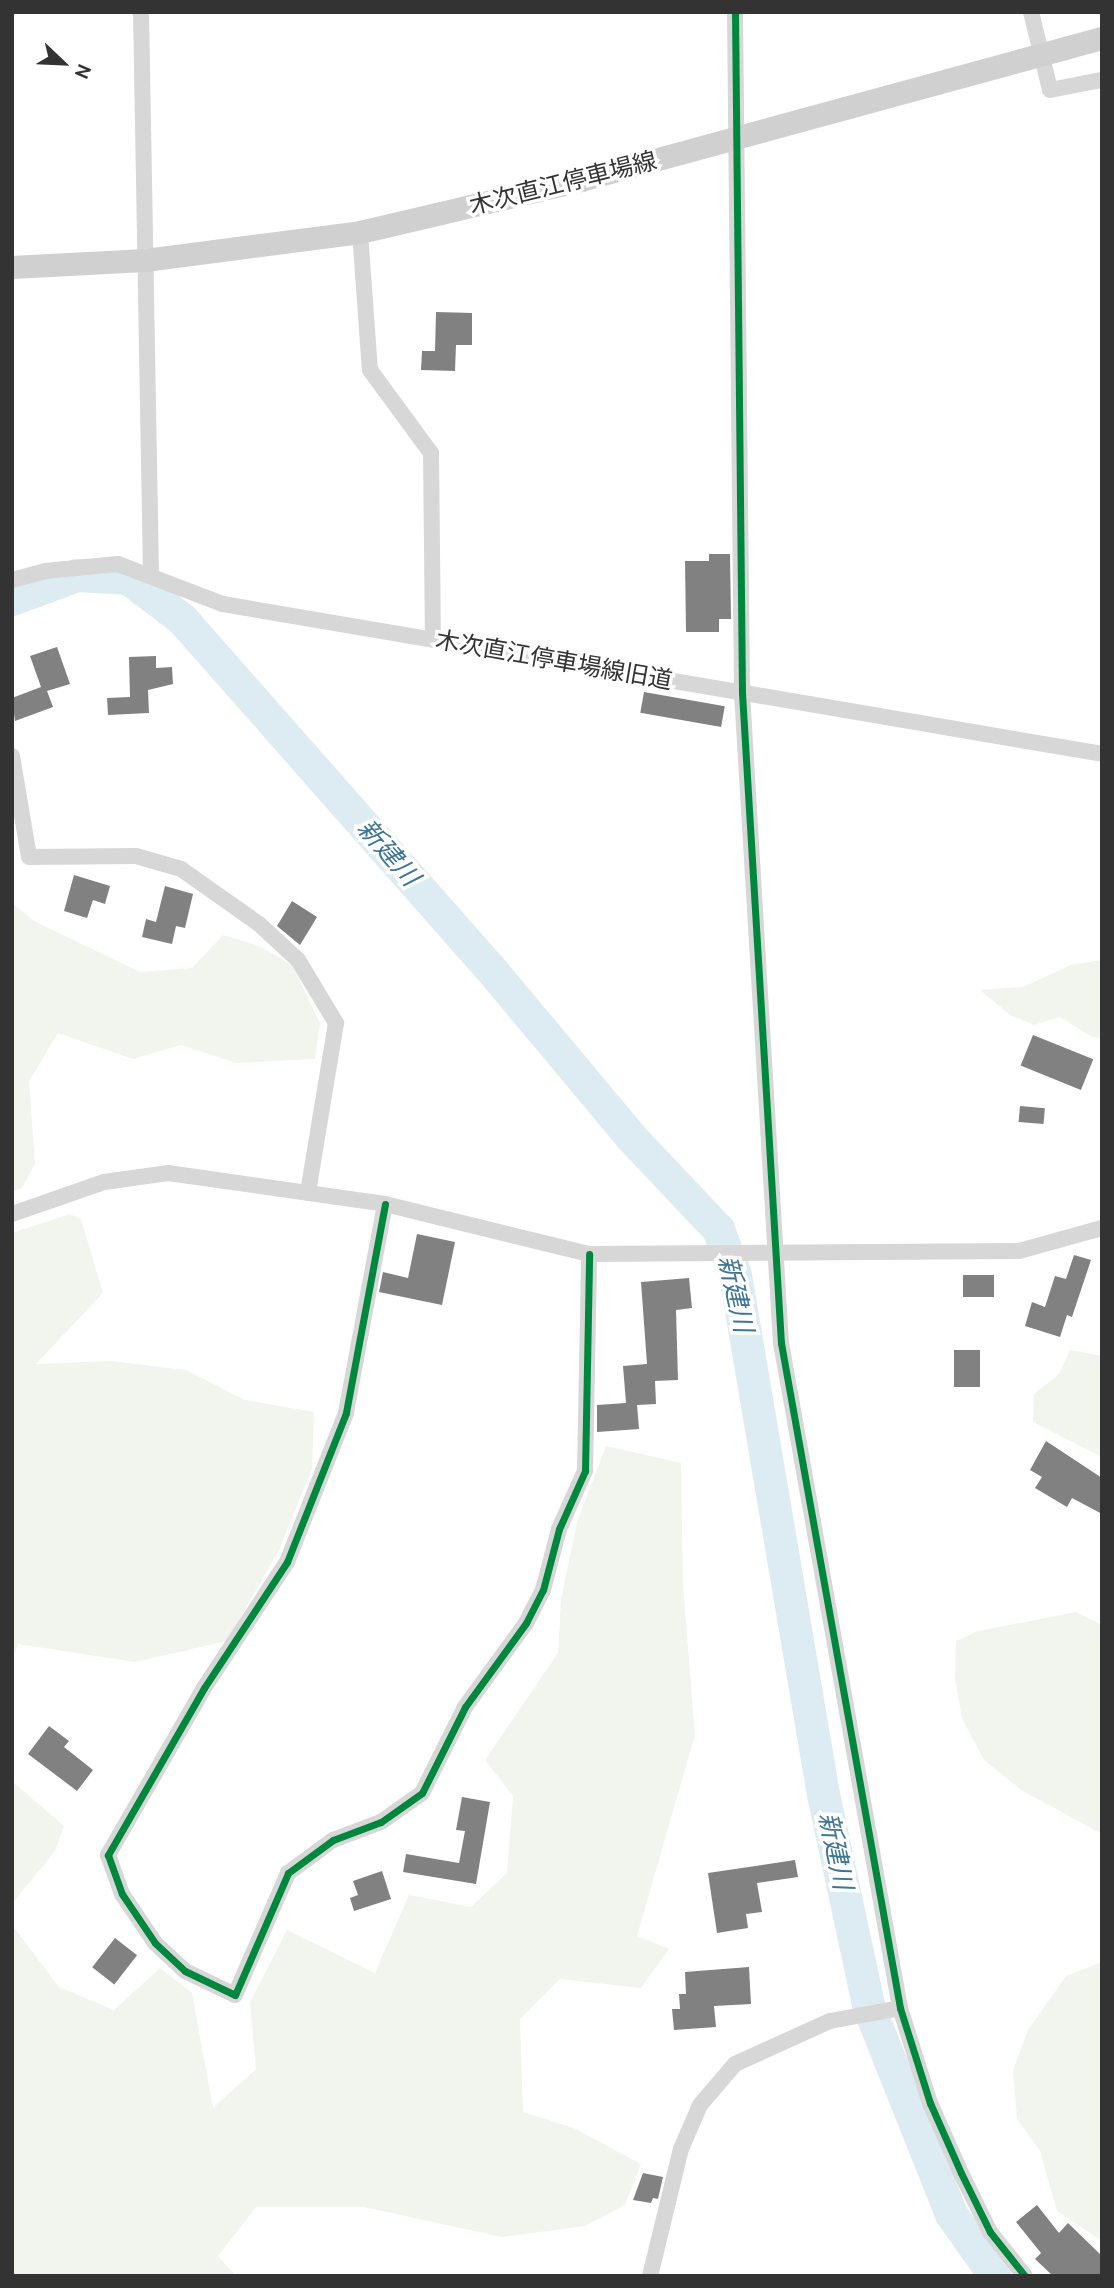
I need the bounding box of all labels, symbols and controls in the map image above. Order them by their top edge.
north arrow [28,28,98,98]
text: N [70,61,96,82]
street label: 木次直江停車場線 [466,146,660,220]
street label: 木次直江停車場線旧道 [433,625,675,695]
water label: 新建川 [351,813,425,893]
water label: 新建川 [711,1252,759,1336]
water label: 新建川 [812,1810,858,1892]

